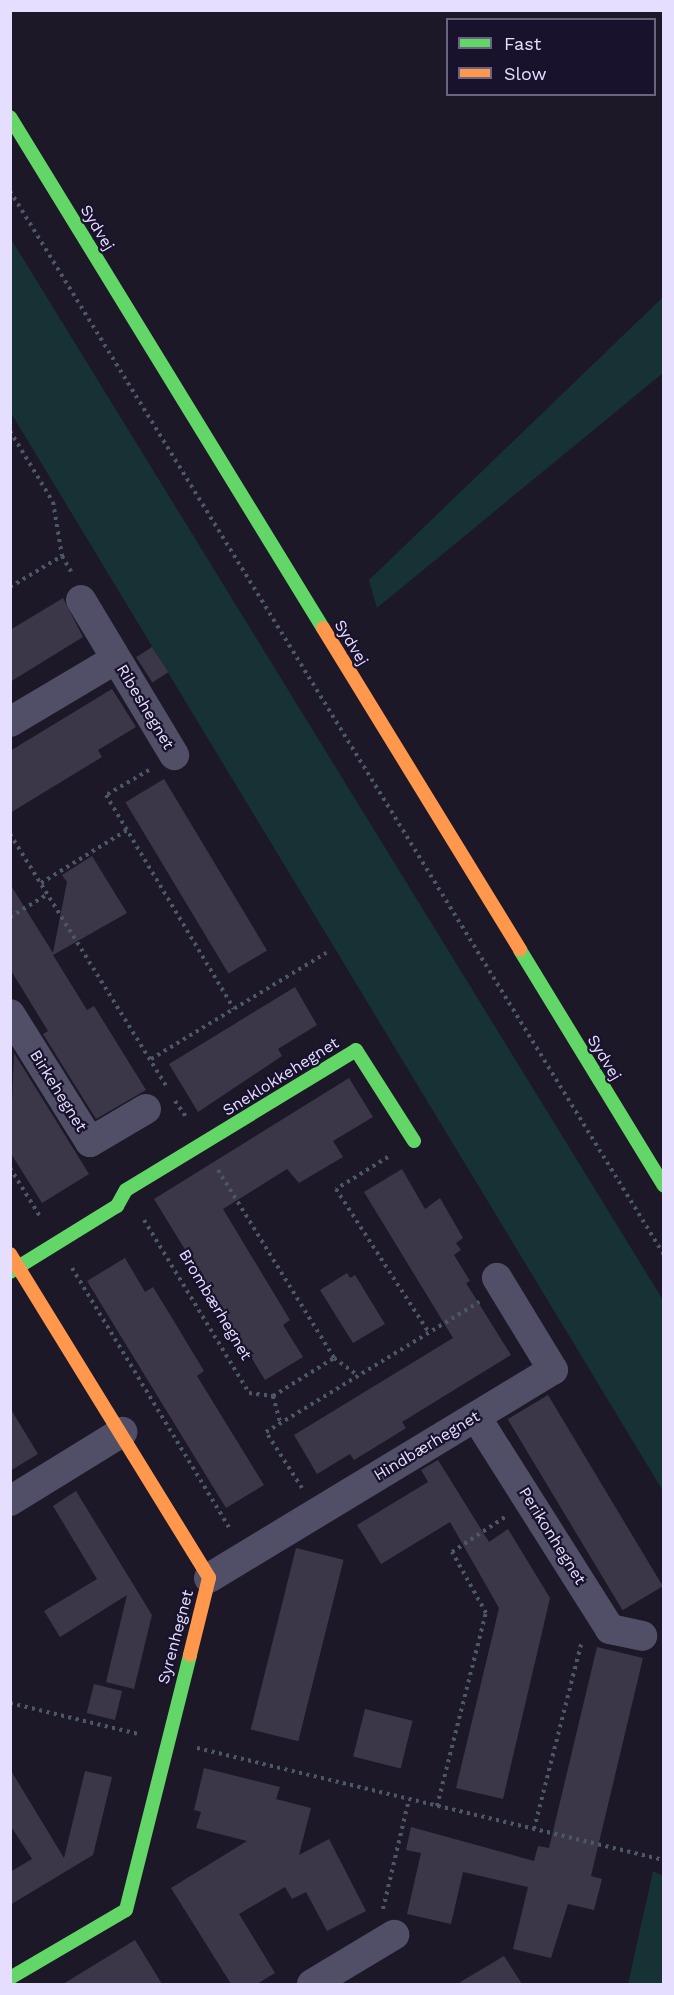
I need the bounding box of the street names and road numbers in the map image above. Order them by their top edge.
street label: Sydvej [76,202,118,254]
street label: Sydvej [330,617,372,669]
street label: Ribeshegnet [112,661,178,753]
street label: Sydvej [583,1032,625,1084]
street label: Sneklokkehegnet [219,1034,343,1120]
street label: Birkehegnet [25,1047,91,1135]
street label: Brombærhegnet [174,1246,256,1364]
street label: Hindbærhegnet [371,1407,483,1485]
street label: Perikonhegnet [514,1484,590,1588]
street label: Syrenhegnet [154,1588,198,1686]

